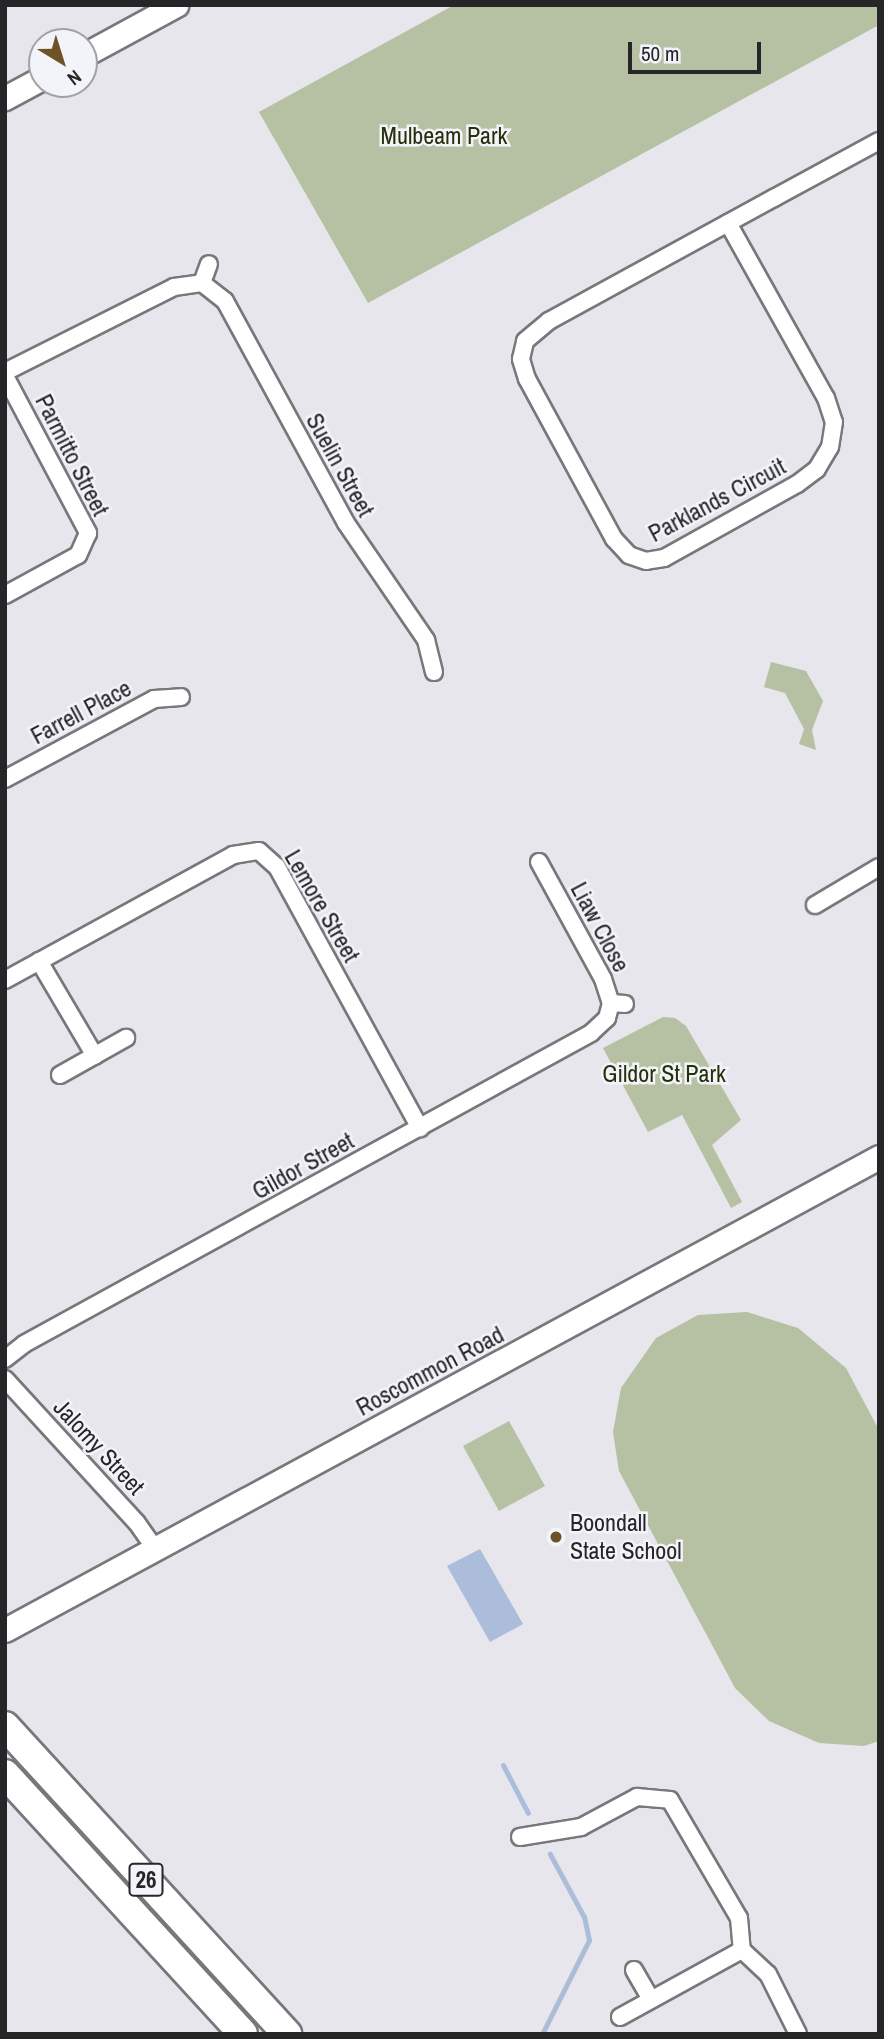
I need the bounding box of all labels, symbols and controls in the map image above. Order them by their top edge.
north arrow [28,28,98,98]
scale bar [632,28,765,72]
text: 50 m [641,39,679,68]
text: N [62,64,87,92]
park label: Mulbeam Park [381,122,507,150]
street label: Parmitto Street [29,389,115,521]
street label: Suelin Street [300,408,380,522]
street label: Parklands Circuit [644,452,790,548]
street label: Farrell Place [26,674,136,750]
street label: Lemore Street [278,845,366,967]
street label: Liaw Close [564,877,636,977]
park label: Gildor St Park [602,1060,726,1088]
street label: Gildor Street [247,1126,359,1206]
street label: Roscommon Road [351,1320,509,1422]
street label: Jalomy Street [47,1393,151,1501]
place label: Boondall State School [570,1509,682,1565]
marker: Boondall State School [548,1529,564,1545]
road number: 26 [128,1860,164,1899]

